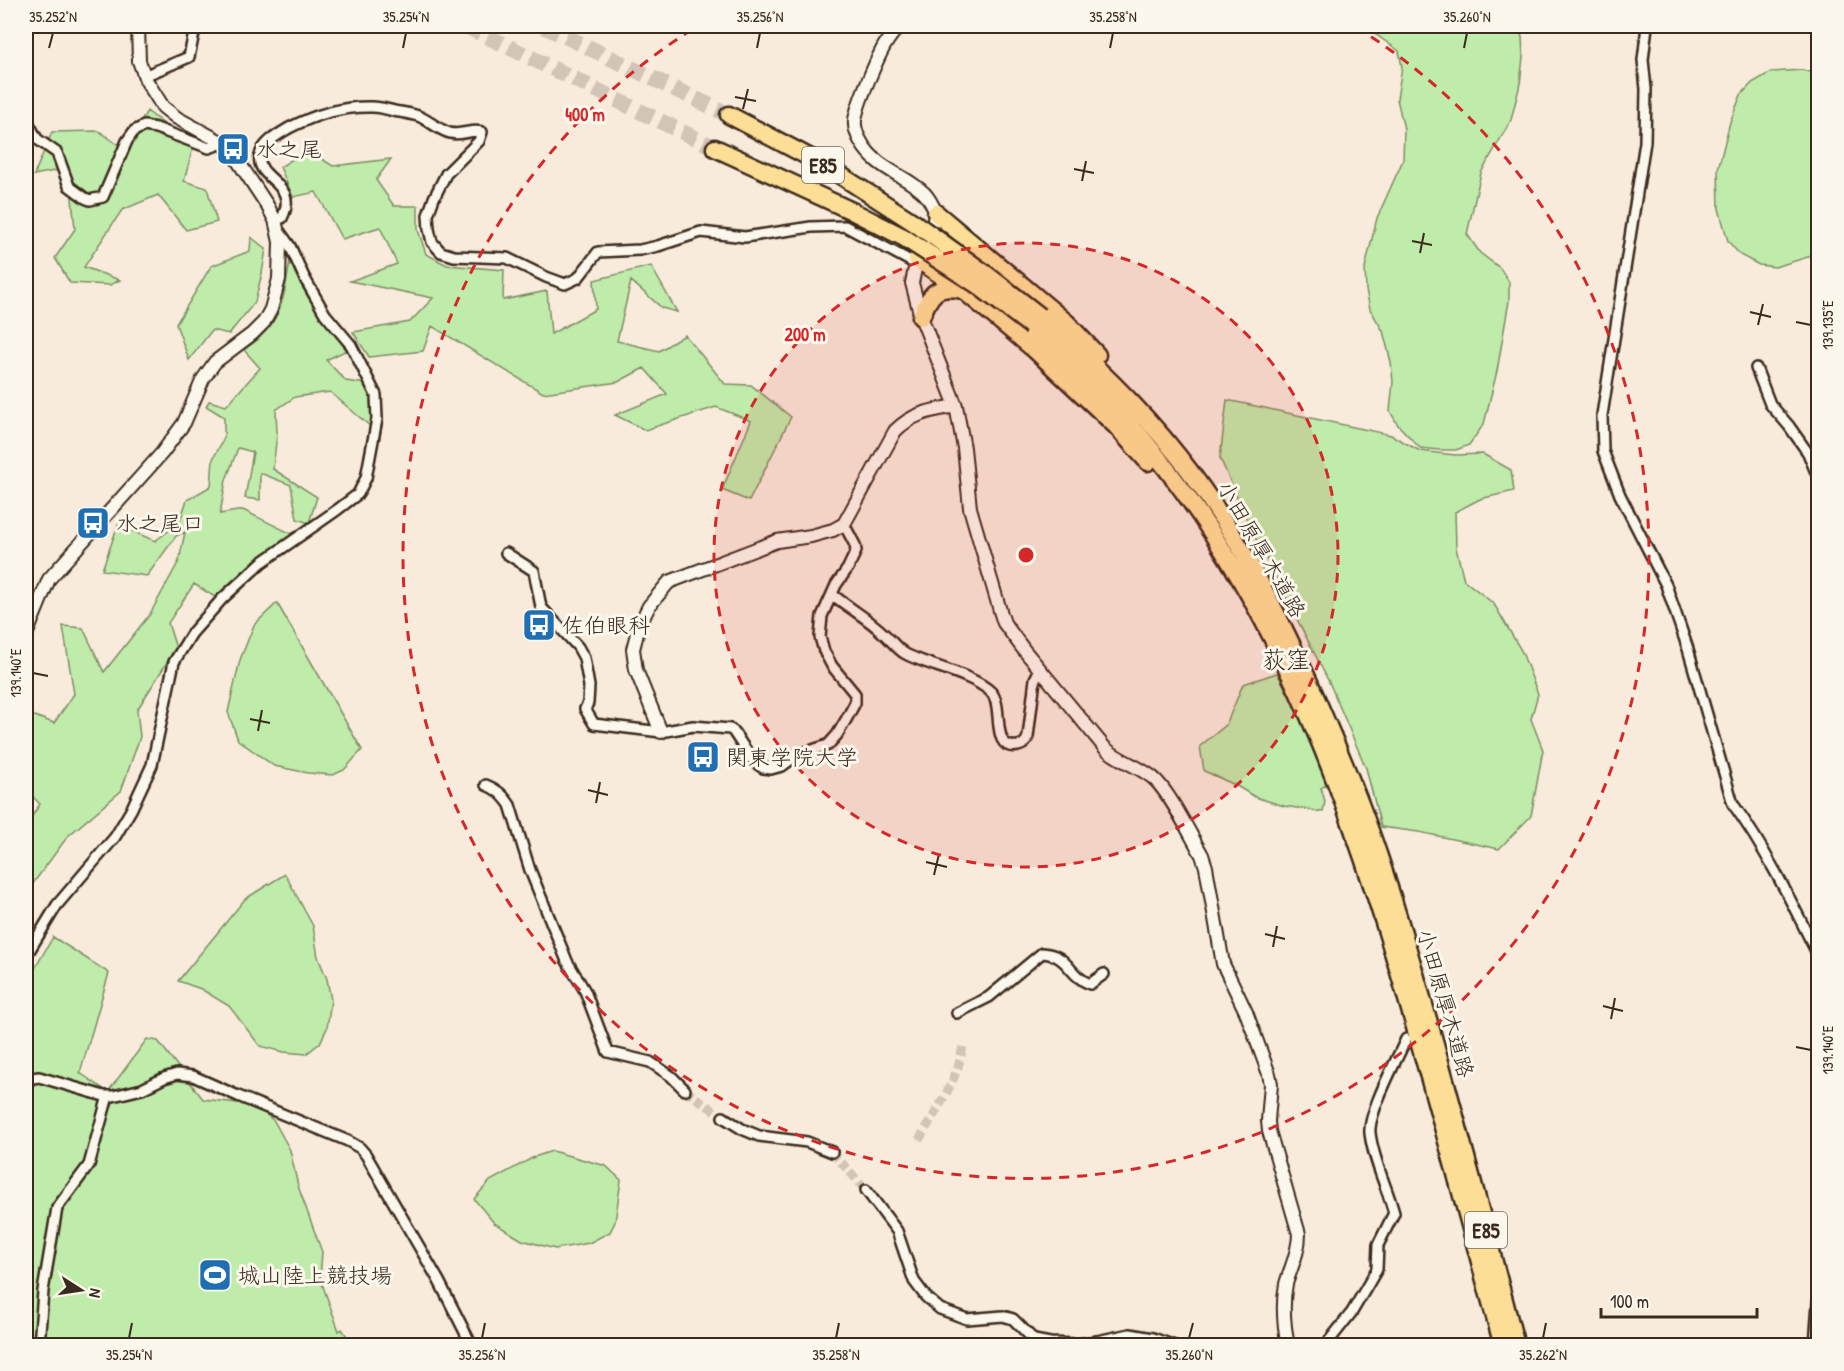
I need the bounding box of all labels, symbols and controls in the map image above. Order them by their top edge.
text: 35.252°N [29,6,77,27]
text: 35.254°N [383,6,429,27]
text: 35.256°N [736,6,784,27]
text: 35.258°N [1089,6,1137,27]
text: 35.260°N [1443,6,1491,27]
text: 400 m [565,102,605,127]
bus stop icon: 水之尾 [215,131,251,167]
place label: 水之尾 [256,134,322,164]
road number: E85 [802,147,844,183]
text: 139.135°E [1817,300,1838,350]
text: 200 m [785,322,825,347]
street label: 小田原厚木道路 [1211,475,1313,623]
bus stop icon: 水之尾口 [75,505,111,541]
place label: 水之尾口 [116,508,204,538]
centre of rings [1016,545,1036,565]
bus stop icon: 佐伯眼科 [521,607,557,643]
place label: 佐伯眼科 [562,610,650,640]
district label: 荻窪 [1262,643,1310,675]
text: 139.140°E [5,648,26,697]
bus stop icon: 関東学院大学 [685,739,721,775]
place label: 関東学院大学 [726,742,858,772]
street label: 小田原厚木道路 [1410,925,1482,1081]
text: 139.140°E [1817,1025,1838,1074]
road number: E85 [1465,1212,1507,1248]
sports icon: 城山陸上競技場 [197,1257,233,1293]
north arrow [51,1260,111,1320]
place label: 城山陸上競技場 [238,1260,392,1290]
scale bar [1601,1281,1757,1319]
text: N [84,1287,107,1300]
text: 100 m [1610,1289,1649,1314]
text: 35.254°N [106,1344,152,1365]
text: 35.256°N [458,1344,506,1365]
text: 35.258°N [812,1344,860,1365]
text: 35.260°N [1165,1344,1213,1365]
text: 35.262°N [1519,1344,1567,1365]

